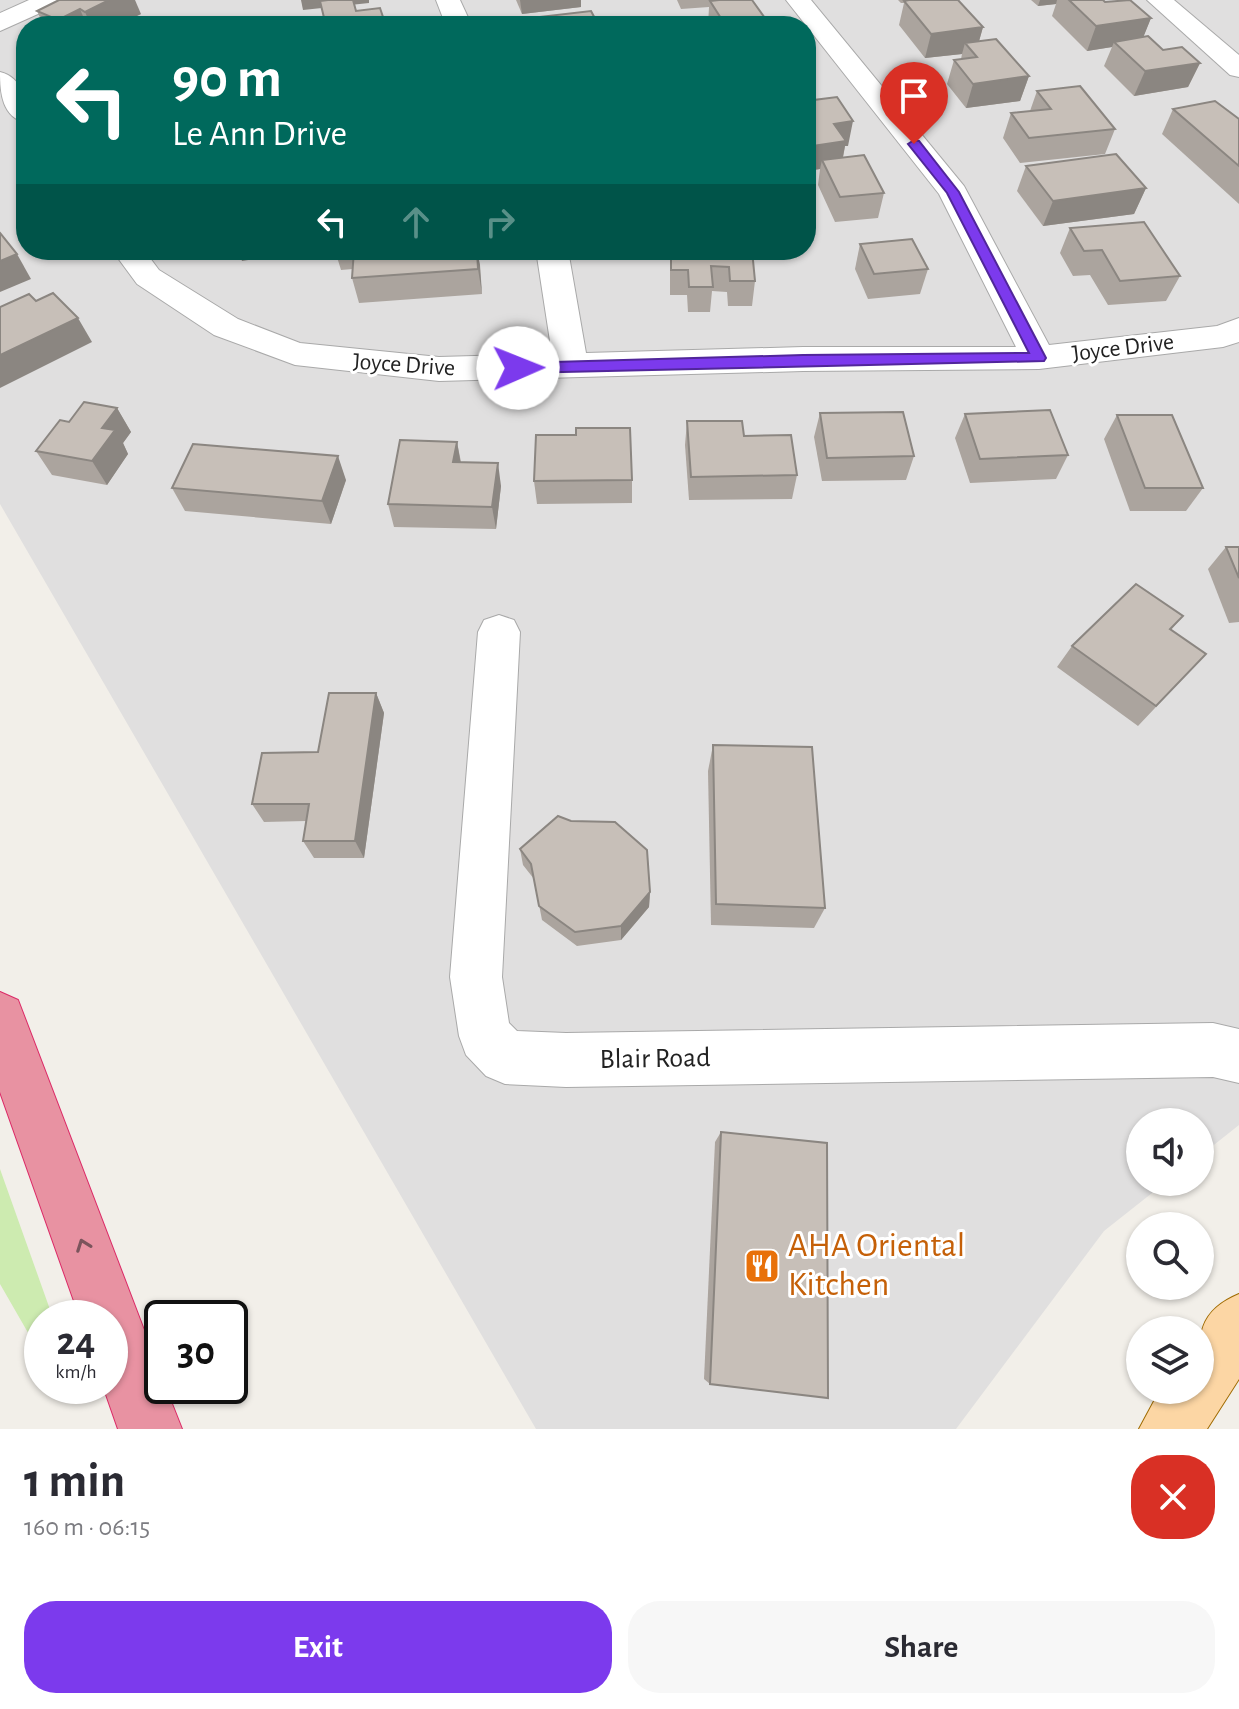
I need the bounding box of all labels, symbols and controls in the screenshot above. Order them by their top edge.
icon: left [40,48,144,152]
text: 90 m [172,51,282,107]
pin [880,62,948,144]
icon: arrive [892,74,936,118]
text: Le Ann Drive [172,116,347,152]
icon: left [310,200,354,244]
icon: ahead [394,200,438,244]
icon: right [478,200,522,244]
position arrow [476,326,560,410]
street label: Joyce Drive [1071,330,1175,366]
street label: Joyce Drive [352,349,456,381]
street label: Blair Road [599,1044,711,1074]
map controls [1126,1108,1214,1404]
button: sound [1126,1108,1214,1196]
button: search [1126,1212,1214,1300]
place label: AHA Oriental Kitchen [788,1229,965,1302]
one-way arrow [76,1239,93,1253]
restaurant icon: AHA Oriental Kitchen [743,1247,781,1285]
speed limit sign: 30 [144,1300,248,1404]
button: layers [1126,1316,1214,1404]
text: 24 [57,1322,95,1362]
text: km/h [55,1362,97,1382]
button: close [1131,1455,1215,1539]
text: 1 min [24,1458,125,1506]
text: 160 m · 06:15 [24,1514,150,1540]
button: Exit [24,1601,612,1693]
button: Share [628,1601,1215,1693]

